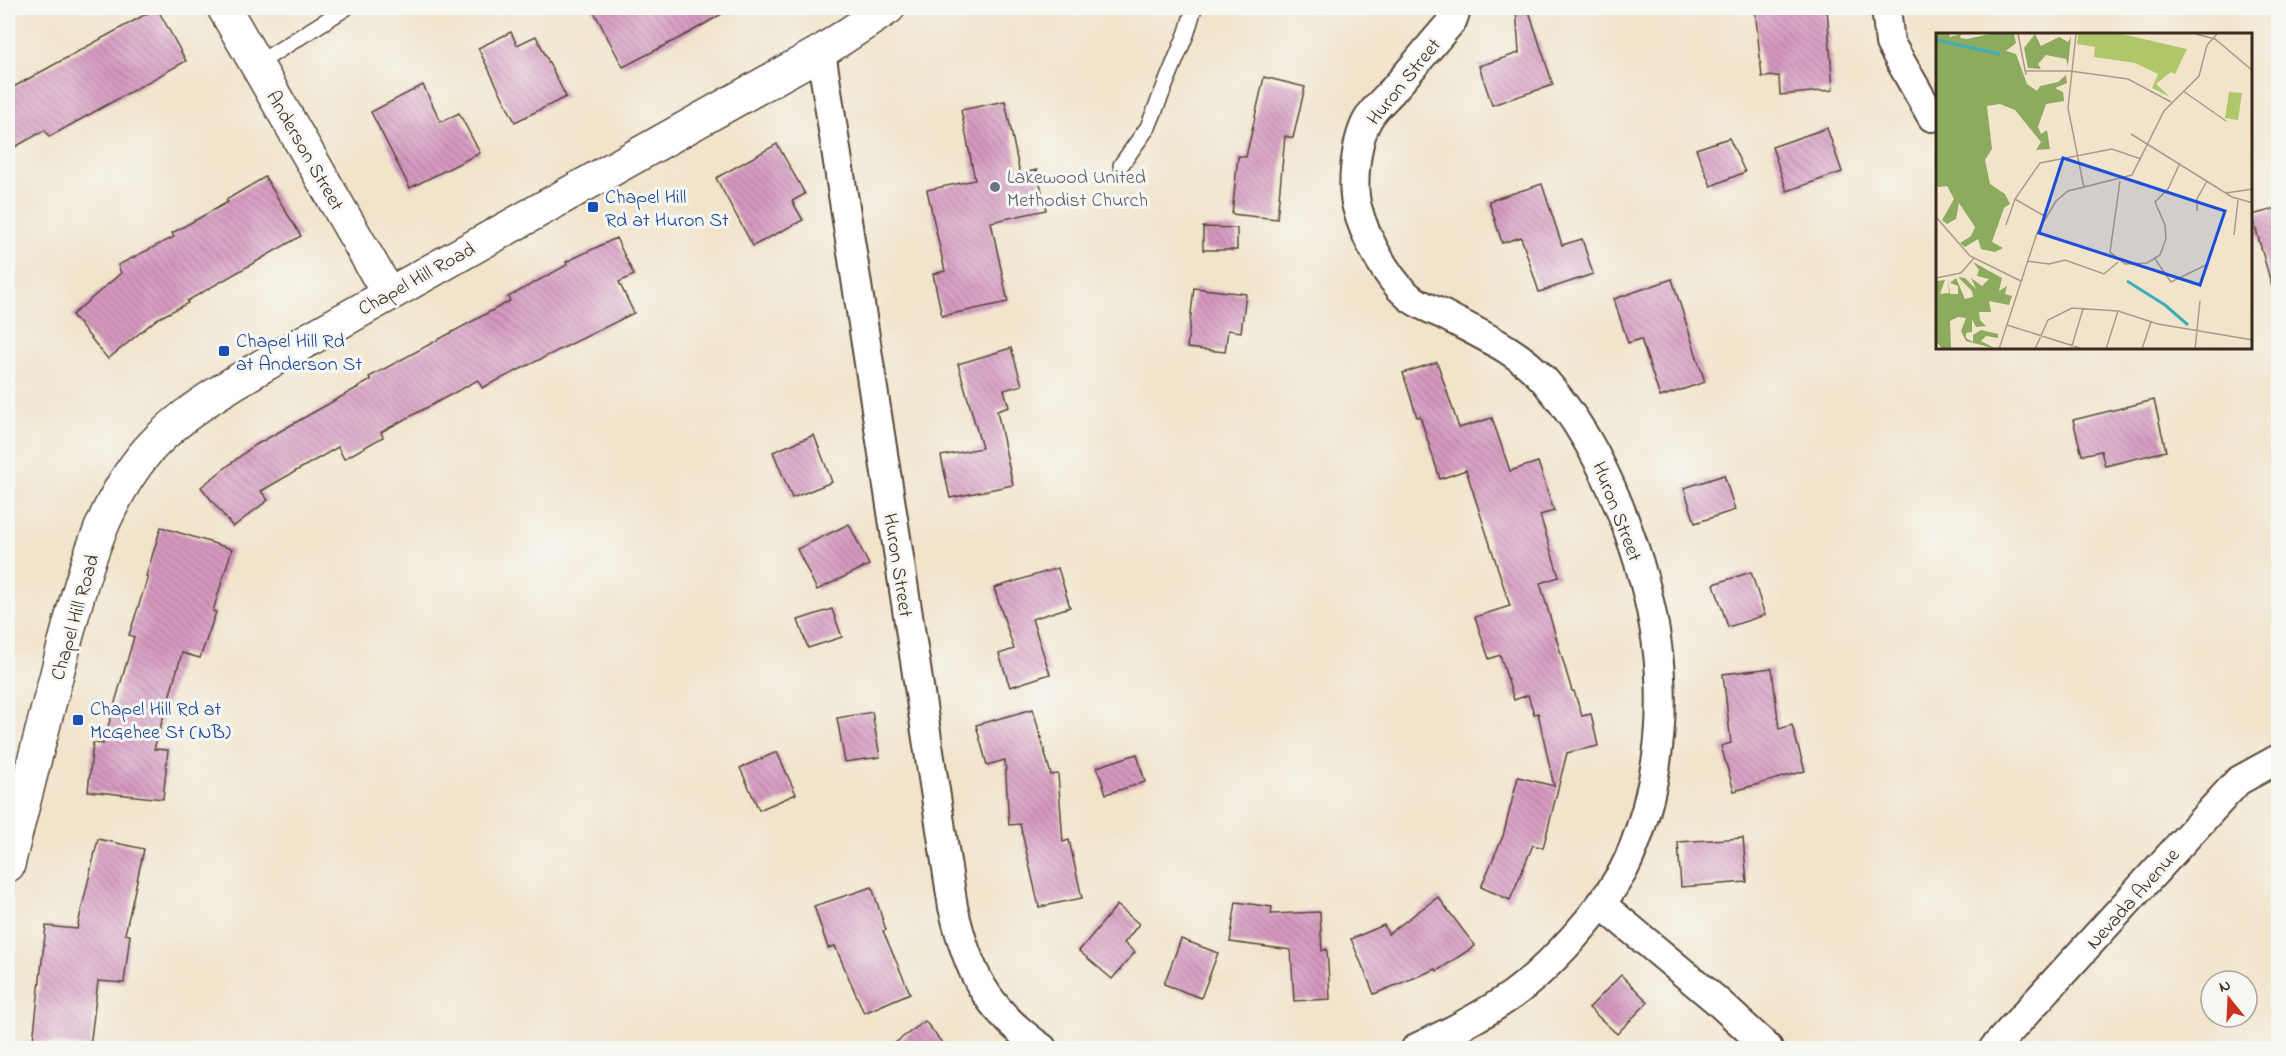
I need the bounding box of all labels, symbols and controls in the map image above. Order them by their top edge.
street label: Huron Street [1361,32,1449,132]
inset map [1936,33,2253,350]
street label: Anderson Street [258,86,350,217]
place label: Lakewood United Methodist Church [1007,164,1148,216]
marker: Lakewood United Methodist Church [988,180,1002,194]
place label: Chapel Hill Rd at Huron St [605,184,729,236]
marker: Chapel Hill Rd at Huron St [586,200,600,214]
street label: Chapel Hill Road [353,236,481,324]
place label: Chapel Hill Rd at Anderson St [236,328,362,380]
marker: Chapel Hill Rd at Anderson St [217,344,231,358]
street label: Huron Street [1583,458,1648,566]
street label: Huron Street [874,511,919,620]
street label: Chapel Hill Road [45,551,108,684]
place label: Chapel Hill Rd at McGehee St (NB) [90,696,231,748]
marker: Chapel Hill Rd at McGehee St (NB) [71,713,85,727]
street label: Nevada Avenue [2080,842,2187,957]
north arrow [2199,969,2259,1029]
text: N [2216,973,2234,1000]

